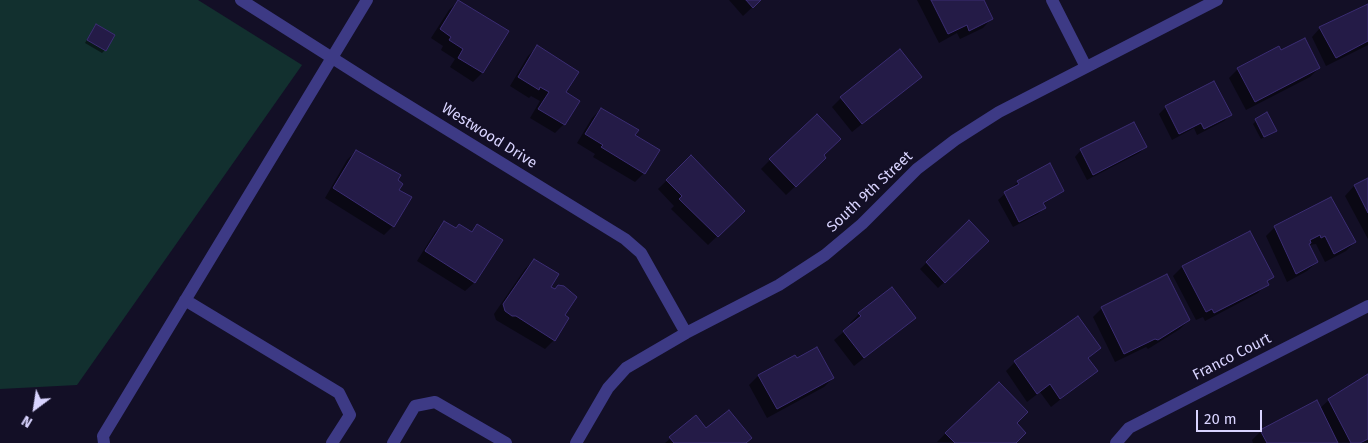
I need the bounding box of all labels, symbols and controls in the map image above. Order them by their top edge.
street label: Westwood Drive [438,99,540,173]
street label: South 9th Street [823,148,917,236]
street label: Franco Court [1190,330,1274,384]
north arrow [10,383,60,433]
scale bar [1198,400,1264,432]
text: 20 m [1204,410,1237,428]
text: N [19,412,35,431]

